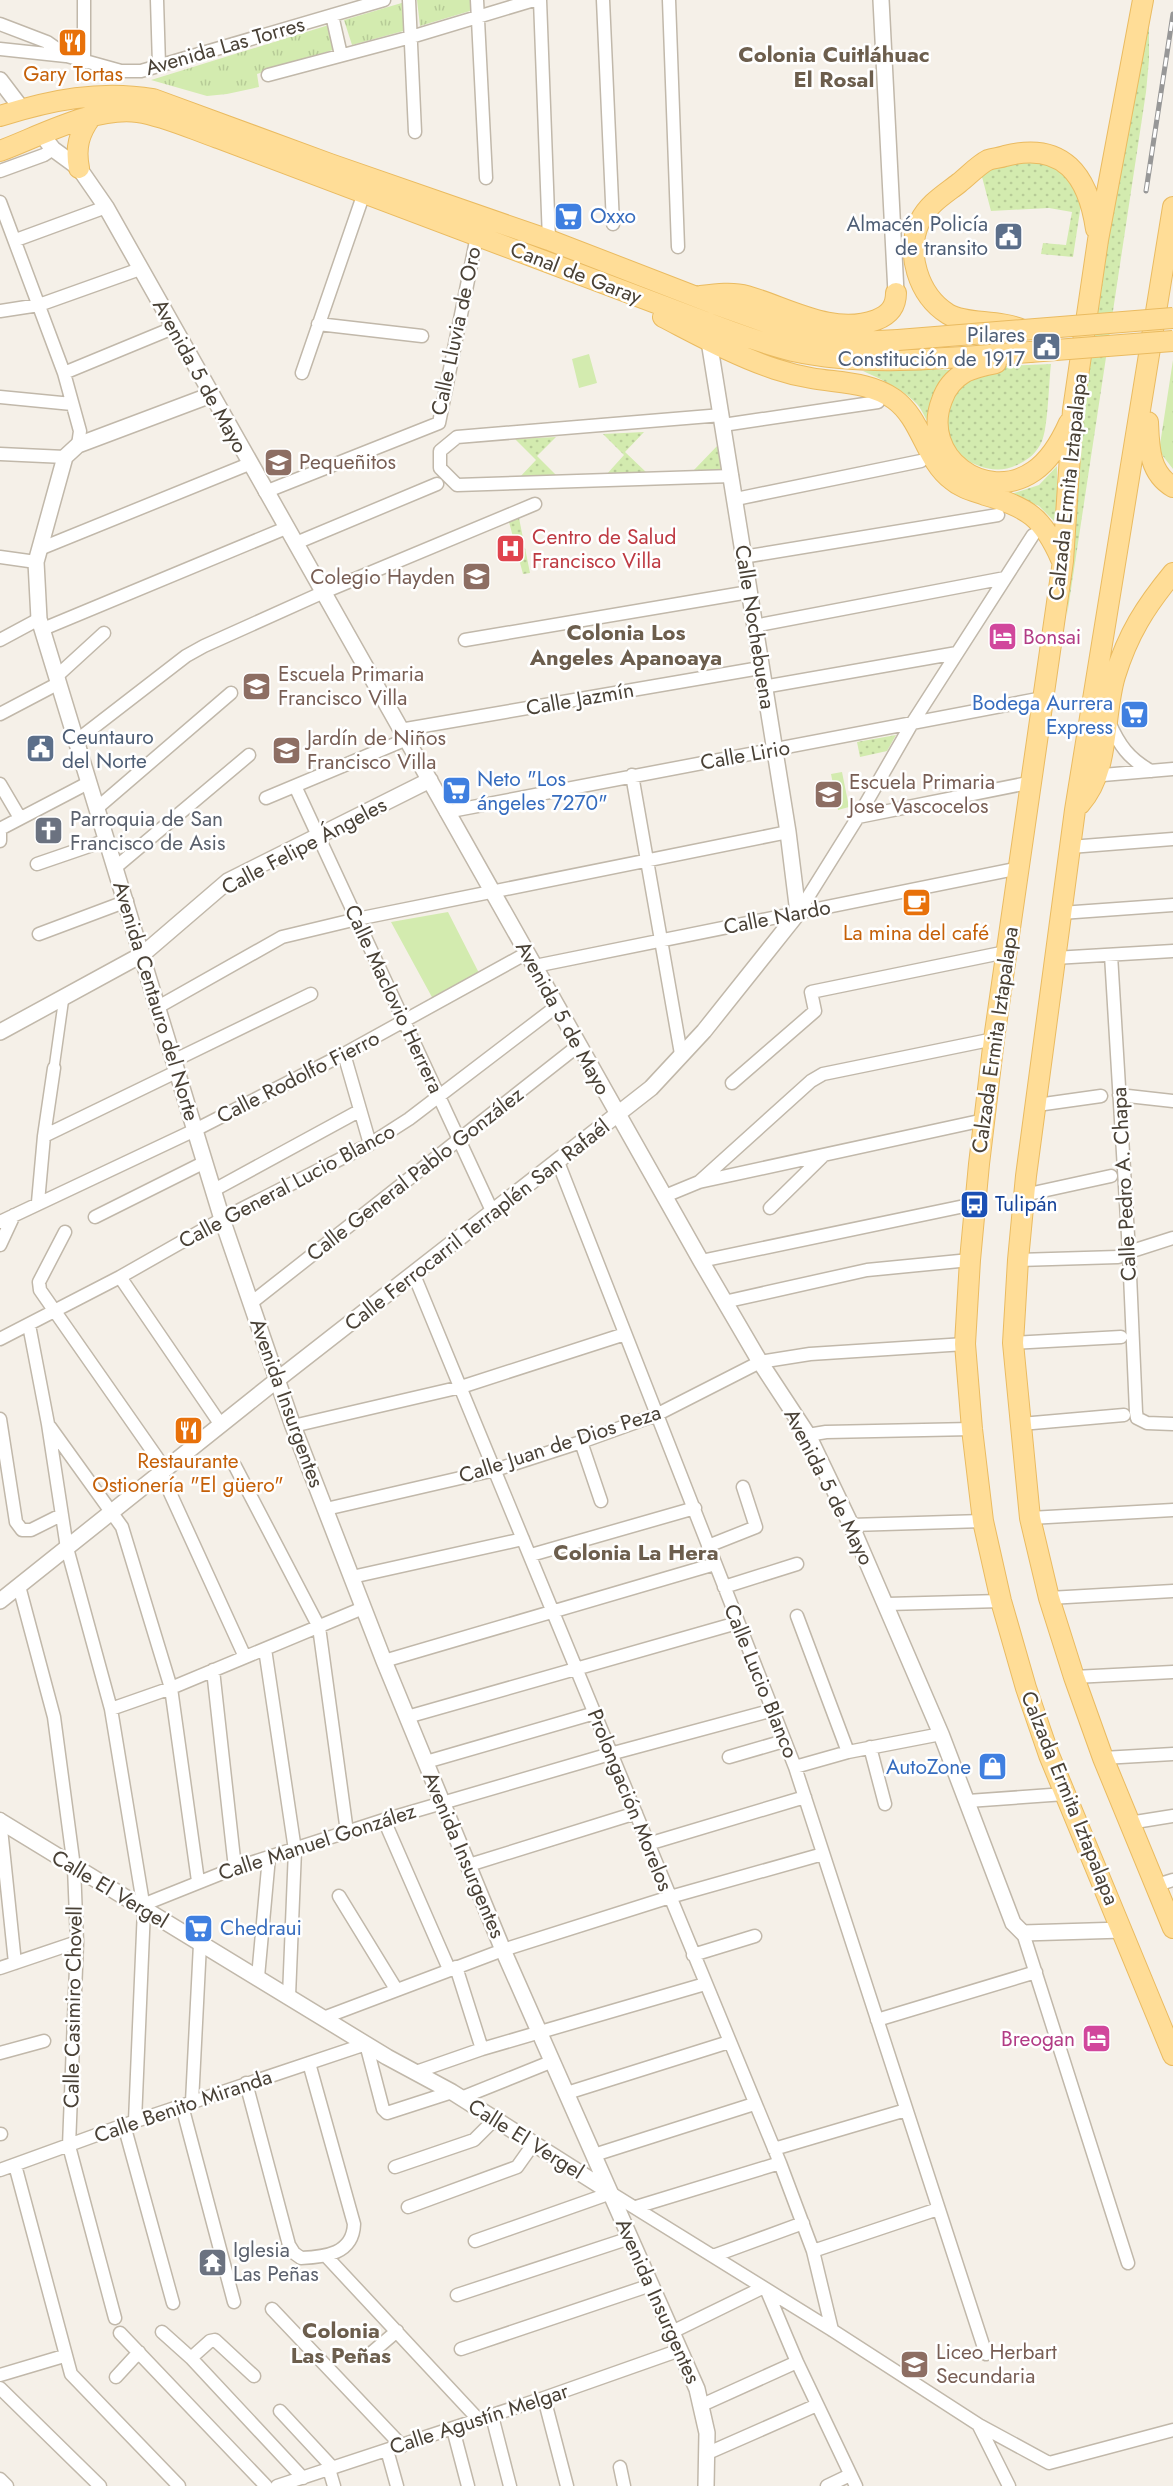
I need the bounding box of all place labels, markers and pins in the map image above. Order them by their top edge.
restaurant icon: Gary Tortas [57,27,89,59]
place label: Gary Tortas [23,59,123,89]
supermarket icon: Oxxo [553,200,585,232]
place label: Oxxo [590,201,636,231]
place label: Almacén Policía de transito [846,209,988,263]
public building icon: Almacén Policía de transito [993,220,1025,252]
place label: Pilares Constitución de 1917 [838,320,1025,374]
public building icon: Pilares Constitución de 1917 [1030,331,1062,363]
school or university icon: Pequeñitos [262,446,294,478]
place label: Pequeñitos [299,447,396,477]
place label: Centro de Salud Francisco Villa [532,522,676,576]
hospital icon: Centro de Salud Francisco Villa [495,533,527,565]
school or university icon: Colegio Hayden [460,561,492,593]
place label: Colegio Hayden [310,562,455,592]
hotel icon: Bonsai [986,621,1018,653]
place label: Bonsai [1023,622,1081,652]
place label: Escuela Primaria Francisco Villa [278,659,424,713]
school or university icon: Escuela Primaria Francisco Villa [241,670,273,702]
place label: Bodega Aurrera Express [972,688,1113,742]
supermarket icon: Bodega Aurrera Express [1118,699,1150,731]
place label: Ceuntauro del Norte [62,722,154,776]
place label: Jardín de Niños Francisco Villa [304,723,446,777]
public building icon: Ceuntauro del Norte [25,733,57,765]
school or university icon: Jardín de Niños Francisco Villa [270,734,302,766]
place label: Neto "Los ángeles 7270" [477,764,608,818]
place label: Escuela Primaria Jose Vascocelos [846,767,995,821]
supermarket icon: Neto "Los ángeles 7270" [440,775,472,807]
school or university icon: Escuela Primaria Jose Vascocelos [812,778,844,810]
place label: Parroquia de San Francisco de Asis [70,804,226,858]
church icon: Parroquia de San Francisco de Asis [33,815,65,847]
cafe icon: La mina del café [900,886,932,918]
place label: La mina del café [843,918,989,948]
bus stop icon: Tulipán [958,1188,990,1220]
place label: Tulipán [995,1189,1058,1219]
restaurant icon: Restaurante Ostionería "El güero" [172,1414,204,1446]
place label: Restaurante Ostionería "El güero" [92,1446,284,1500]
shop icon: AutoZone [976,1751,1008,1783]
place label: AutoZone [886,1752,971,1782]
supermarket icon: Chedraui [183,1912,215,1944]
place label: Chedraui [220,1913,302,1943]
hotel icon: Breogan [1080,2023,1112,2055]
place label: Breogan [1001,2024,1075,2054]
place label: Iglesia Las Peñas [233,2235,319,2289]
temple icon: Iglesia Las Peñas [196,2246,228,2278]
place label: Liceo Herbart Secundaria [936,2337,1057,2391]
school or university icon: Liceo Herbart Secundaria [899,2348,931,2380]

